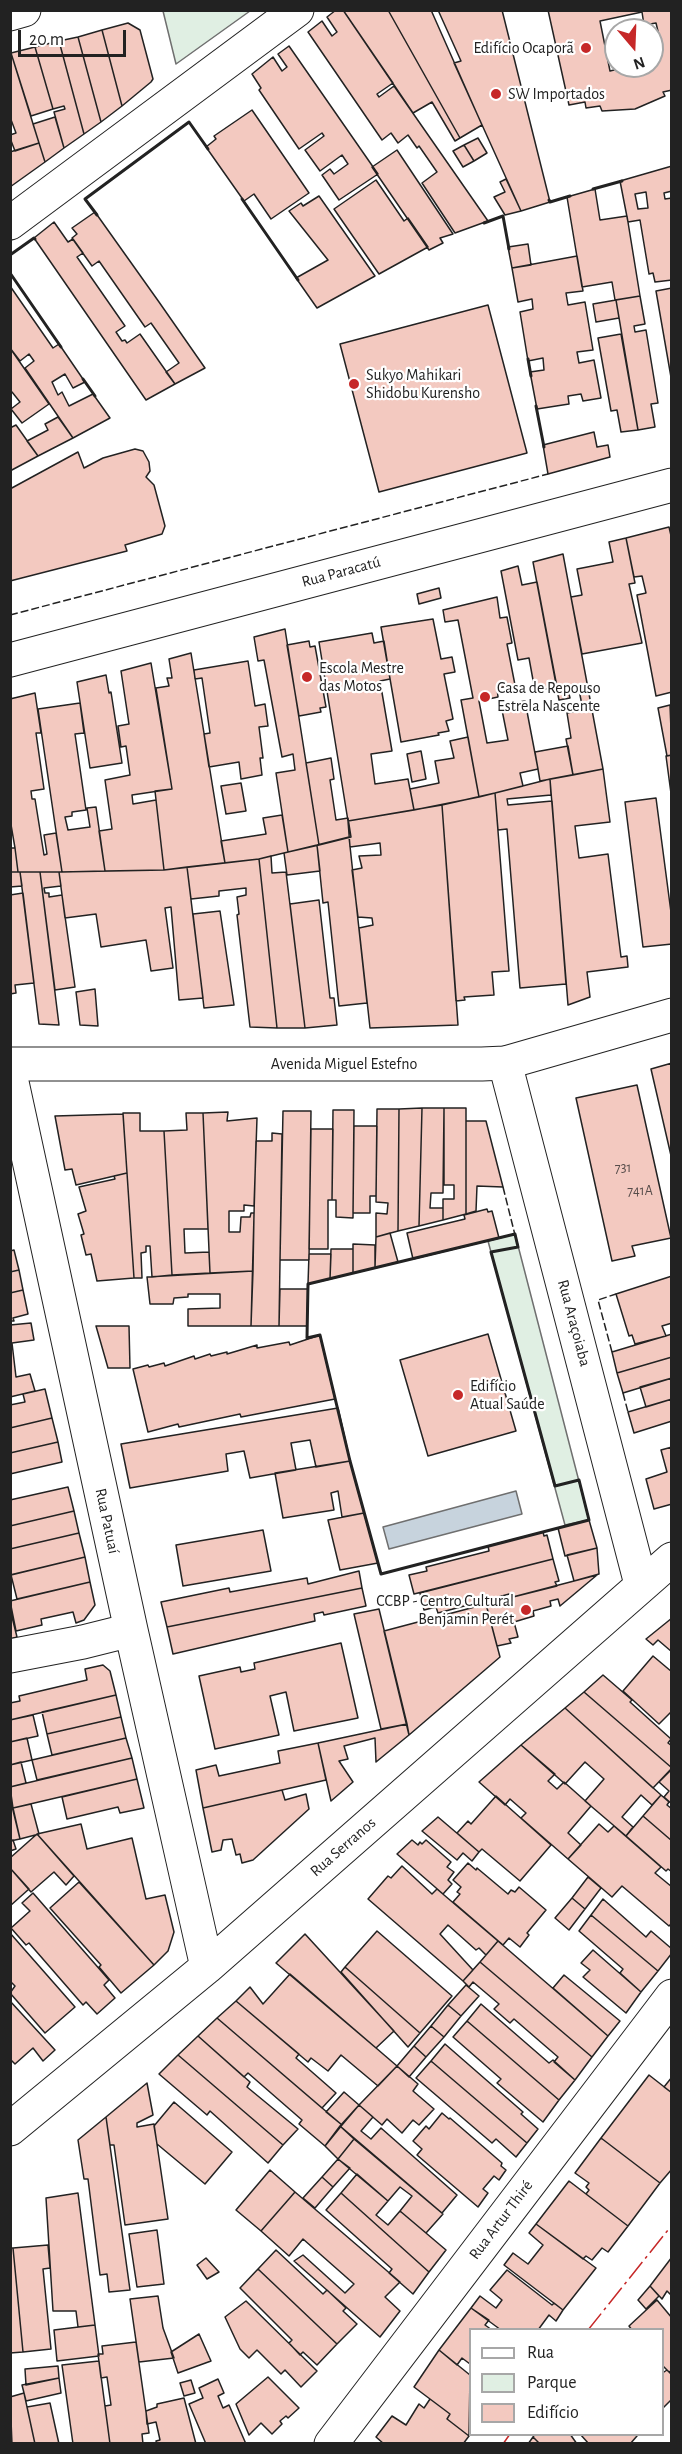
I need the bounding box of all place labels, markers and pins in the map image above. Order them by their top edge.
place label: Edifício Ocaporã [474,38,574,58]
marker: Edifício Ocaporã [579,41,593,55]
place label: SW Importados [508,84,605,104]
marker: SW Importados [489,87,503,101]
place label: Sukyo Mahikari Shidobu Kurensho [366,365,480,403]
marker: Sukyo Mahikari Shidobu Kurensho [347,377,361,391]
place label: Escola Mestre das Motos [319,658,404,696]
marker: Escola Mestre das Motos [300,670,314,684]
place label: Casa de Repouso Estrela Nascente [497,678,601,716]
marker: Casa de Repouso Estrela Nascente [478,690,492,704]
place label: Edifício Atual Saúde [470,1376,545,1414]
marker: Edifício Atual Saúde [451,1388,465,1402]
place label: CCBP - Centro Cultural Benjamin Perét [376,1591,514,1629]
marker: CCBP - Centro Cultural Benjamin Perét [519,1603,533,1617]

